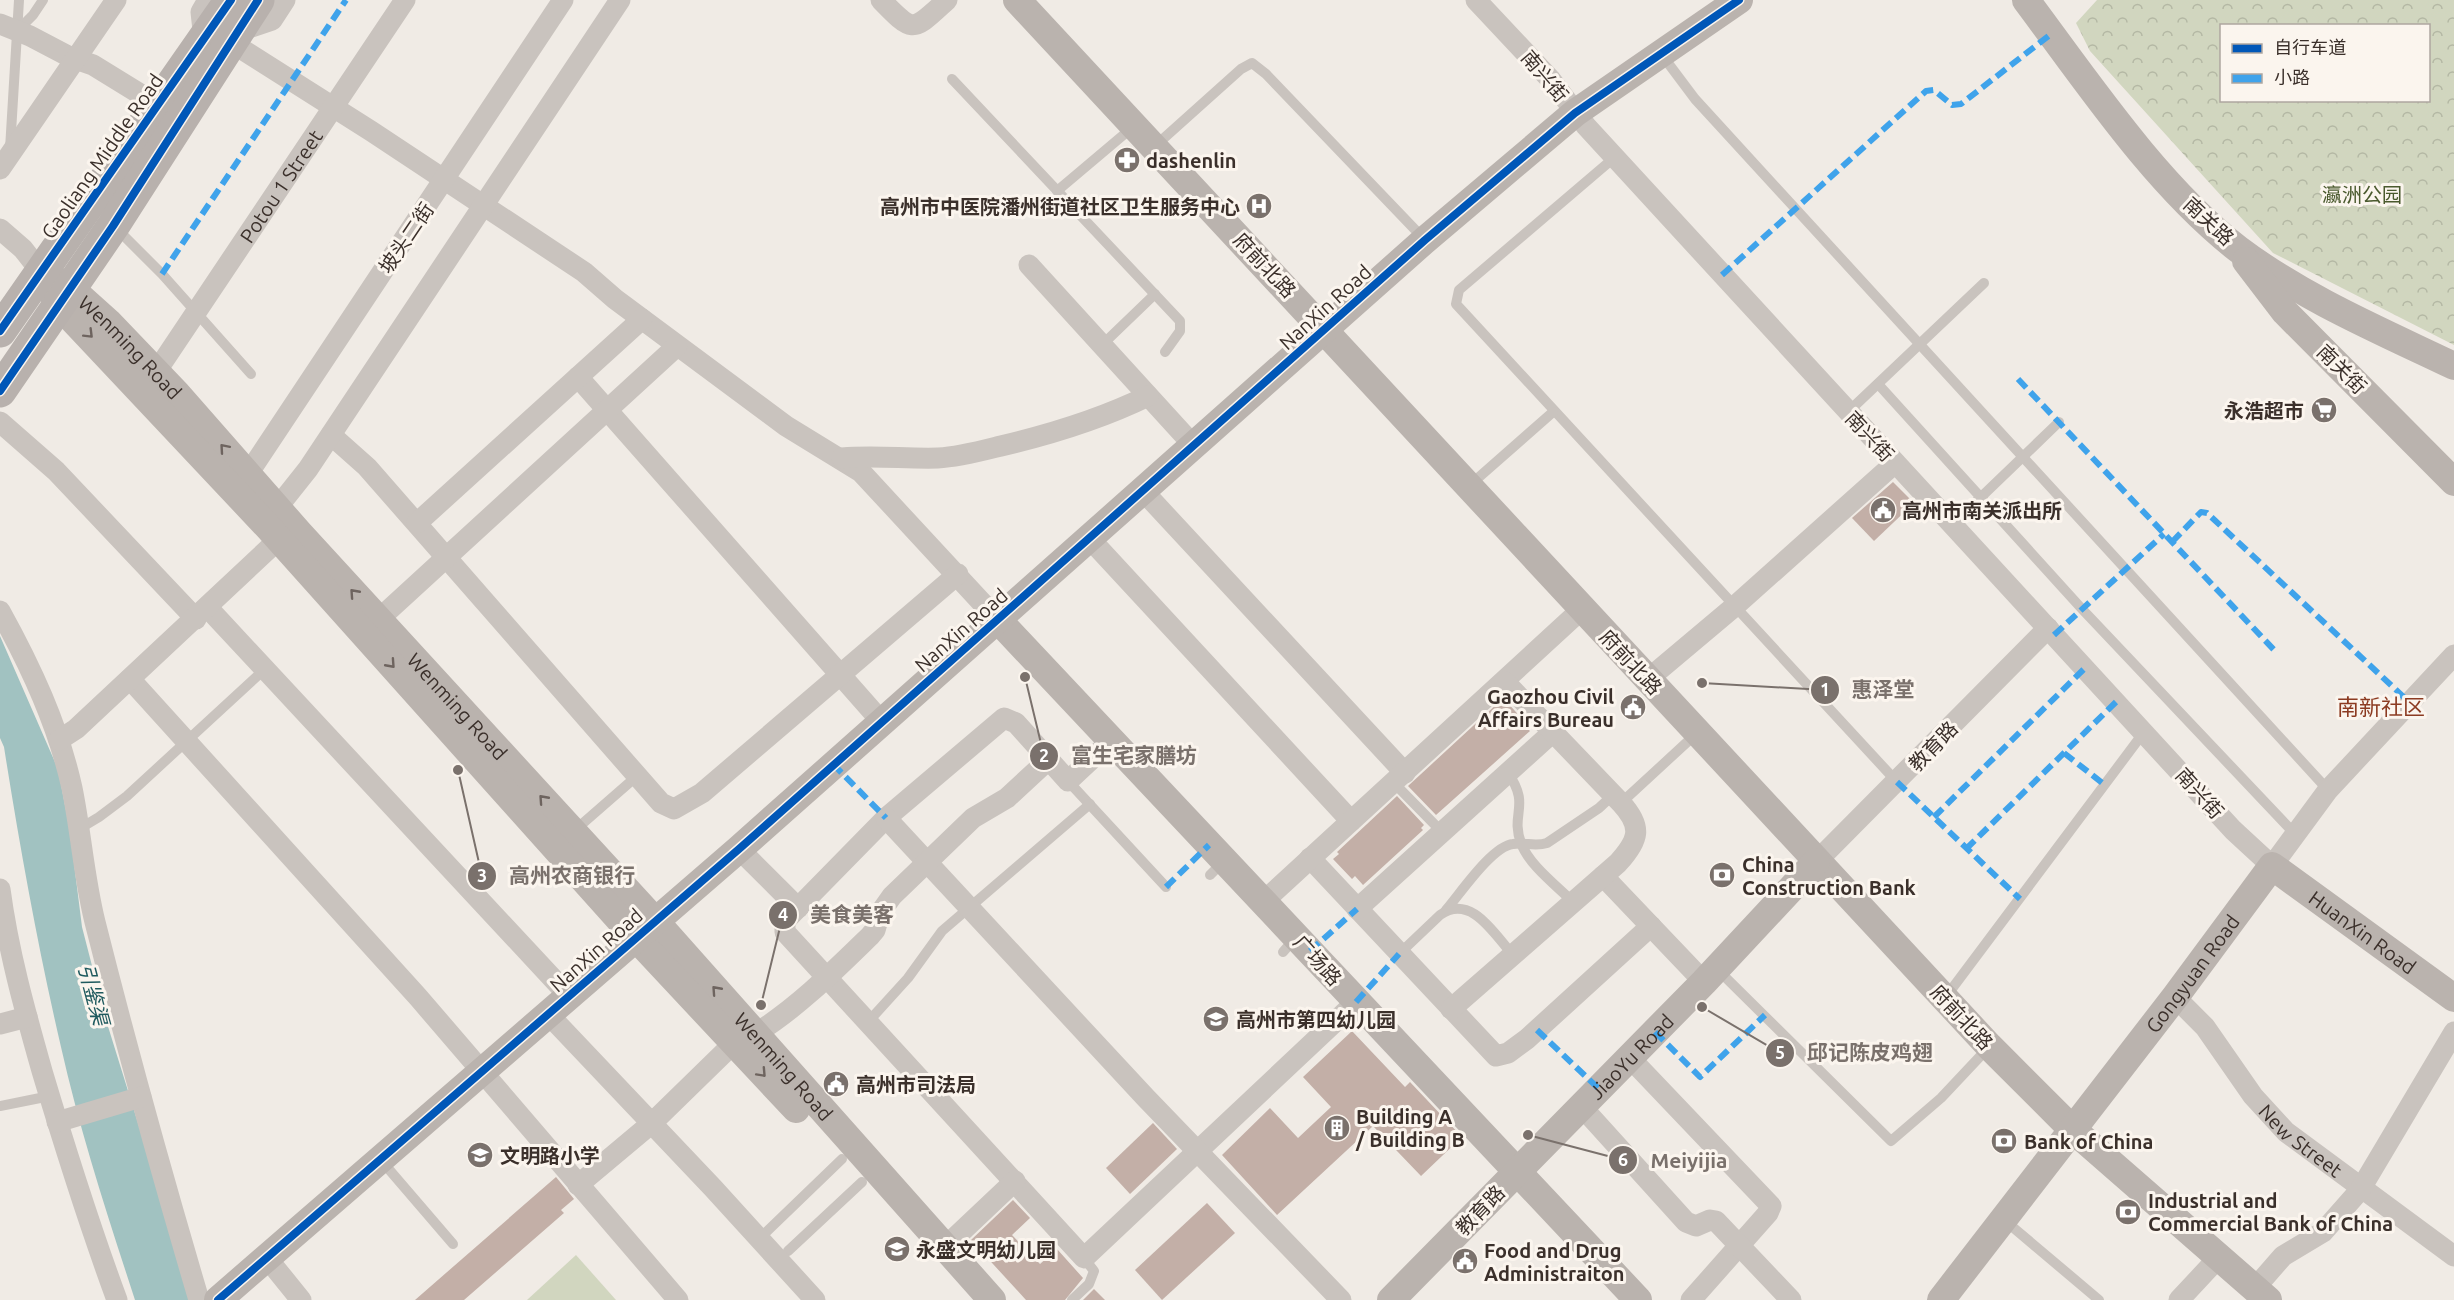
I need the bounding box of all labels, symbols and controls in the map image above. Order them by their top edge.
legend [2220,24,2430,102]
text: 自行车道 [2274,37,2346,57]
street label: 南兴街 [1517,46,1573,106]
text: 小路 [2274,67,2310,87]
street label: Gaoliang Middle Road [36,69,168,243]
street label: Potou 1 Street [235,125,327,247]
pharmacy icon: dashenlin [1112,145,1142,175]
place label: dashenlin [1146,149,1237,172]
park label: 瀛洲公园 [2322,183,2402,206]
hospital icon: 高州市中医院潘州街道社区卫生服务中心 [1244,191,1274,221]
street label: 南关路 [2179,192,2239,250]
place label: 高州市中医院潘州街道社区卫生服务中心 [880,195,1240,218]
street label: 坡头二街 [374,198,438,278]
street label: 府前北路 [1229,228,1301,302]
street label: NanXin Road [1274,260,1376,354]
street label: Wenming Road [74,290,187,403]
one-way arrow [81,327,92,338]
street label: 南关街 [2313,340,2371,398]
supermarket icon: 永浩超市 [2309,395,2339,425]
place label: 永浩超市 [2224,399,2304,422]
street label: 南兴街 [1841,406,1899,466]
one-way arrow [220,444,231,454]
public building icon: 高州市南关派出所 [1868,495,1898,525]
place label: 高州市南关派出所 [1902,499,2062,522]
street label: NanXin Road [910,584,1012,676]
one-way arrow [350,589,361,600]
street label: 府前北路 [1595,625,1667,699]
street label: Wenming Road [403,648,512,764]
one-way arrow [384,657,395,668]
callout: 惠泽堂 [1810,670,1927,709]
text: 惠泽堂 [1852,677,1915,701]
text: 1 [1820,679,1830,699]
place label: Gaozhou Civil Affairs Bureau [1478,685,1614,731]
public building icon: Gaozhou Civil Affairs Bureau [1618,692,1648,722]
district label: 南新社区 [2337,694,2425,719]
street label: 教育路 [1904,716,1962,776]
callout: 富生宅家膳坊 [1029,736,1209,775]
text: 富生宅家膳坊 [1071,743,1197,767]
text: 2 [1039,745,1049,765]
street label: 南兴街 [2171,763,2229,823]
one-way arrow [539,795,550,805]
place label: China Construction Bank [1742,853,1916,899]
callout: 高州农商银行 [467,856,647,895]
bank icon: China Construction Bank [1707,860,1737,890]
text: 高州农商银行 [509,863,635,887]
text: 3 [477,865,487,885]
street label: HuanXin Road [2305,885,2421,978]
callout: 美食美客 [768,895,906,934]
text: 美食美客 [810,902,894,926]
street label: NanXin Road [545,904,647,996]
text: 4 [778,904,788,924]
street label: Gongyuan Road [2141,910,2244,1037]
street label: 广场路 [1289,930,1347,990]
water label: 引鉴渠 [74,960,115,1030]
street label: 府前北路 [1926,980,1998,1054]
one-way arrow [712,986,723,997]
school or university icon: 高州市第四幼儿园 [1201,1004,1231,1034]
street label: Wenming Road [730,1007,838,1125]
place label: 高州市第四幼儿园 [1236,1008,1396,1031]
street label: JiaoYu Road [1584,1009,1678,1104]
callout: 邱记陈皮鸡翅 [1765,1034,1945,1073]
text: 邱记陈皮鸡翅 [1807,1040,1933,1064]
text: 5 [1775,1042,1785,1062]
one-way arrow [754,1065,765,1076]
public building icon: 高州市司法局 [821,1069,851,1099]
place label: 高州市司法局 [856,1073,976,1096]
street label: New Street [2255,1099,2347,1181]
place label: Building A / Building B [1355,1105,1465,1151]
building icon: Building A / Building B [1322,1113,1352,1143]
bank icon: Bank of China [1989,1126,2019,1156]
place label: Bank of China [2024,1130,2153,1153]
school or university icon: 文明路小学 [465,1140,495,1170]
callout: Meiyijia [1608,1141,1739,1180]
place label: 文明路小学 [500,1144,600,1167]
text: Meiyijia [1651,1148,1727,1172]
text: 6 [1618,1149,1628,1169]
street label: 教育路 [1451,1180,1509,1240]
place label: Industrial and Commercial Bank of China [2148,1189,2393,1235]
bank icon: Industrial and Commercial Bank of China [2113,1197,2143,1227]
school or university icon: 永盛文明幼儿园 [882,1234,912,1264]
place label: 永盛文明幼儿园 [916,1238,1056,1261]
place label: Food and Drug Administraiton [1484,1239,1625,1285]
public building icon: Food and Drug Administraiton [1450,1246,1480,1276]

